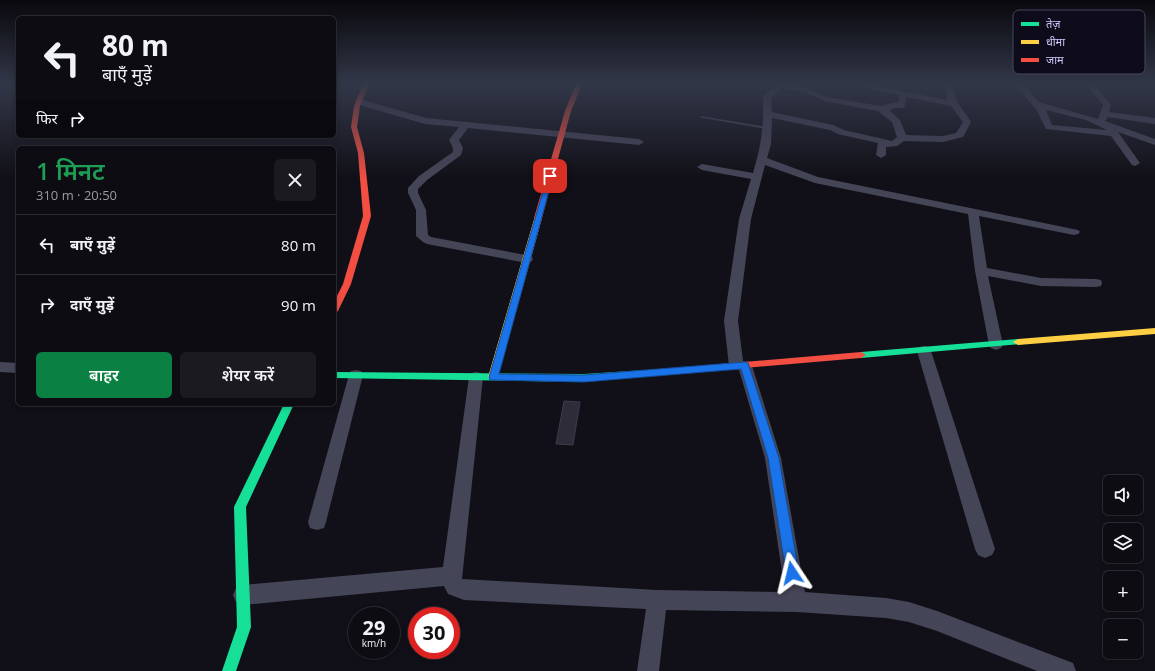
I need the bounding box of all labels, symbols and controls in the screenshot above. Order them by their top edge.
legend [1013,10,1145,74]
text: तेज़ [1046,16,1061,31]
text: 80 m [102,26,169,64]
icon: left [36,32,88,84]
text: धीमा [1046,34,1065,49]
text: जाम [1046,52,1064,67]
text: बाएँ मुड़ें [102,62,152,86]
text: फिर [36,108,58,128]
icon: right [66,108,88,130]
text: 1 मिनट [36,154,105,187]
button: close [274,159,316,201]
pin [533,159,567,193]
icon: arrive [539,165,561,187]
text: 310 m · 20:50 [36,186,117,204]
icon: left [36,234,58,256]
text: बाएँ मुड़ें [70,234,115,254]
text: 80 m [281,235,316,255]
icon: right [36,294,58,316]
text: दाएँ मुड़ें [70,294,114,314]
text: 90 m [281,295,316,315]
button: बाहर [36,352,172,398]
button: शेयर करें [180,352,316,398]
map controls [1103,475,1143,659]
button: sound [1103,475,1143,515]
button: layers [1103,523,1143,563]
position arrow [771,552,813,594]
button: + [1103,571,1143,611]
speed limit sign: 30 [408,607,460,659]
text: 29 [363,614,385,641]
button: − [1103,619,1143,659]
text: km/h [362,636,386,650]

